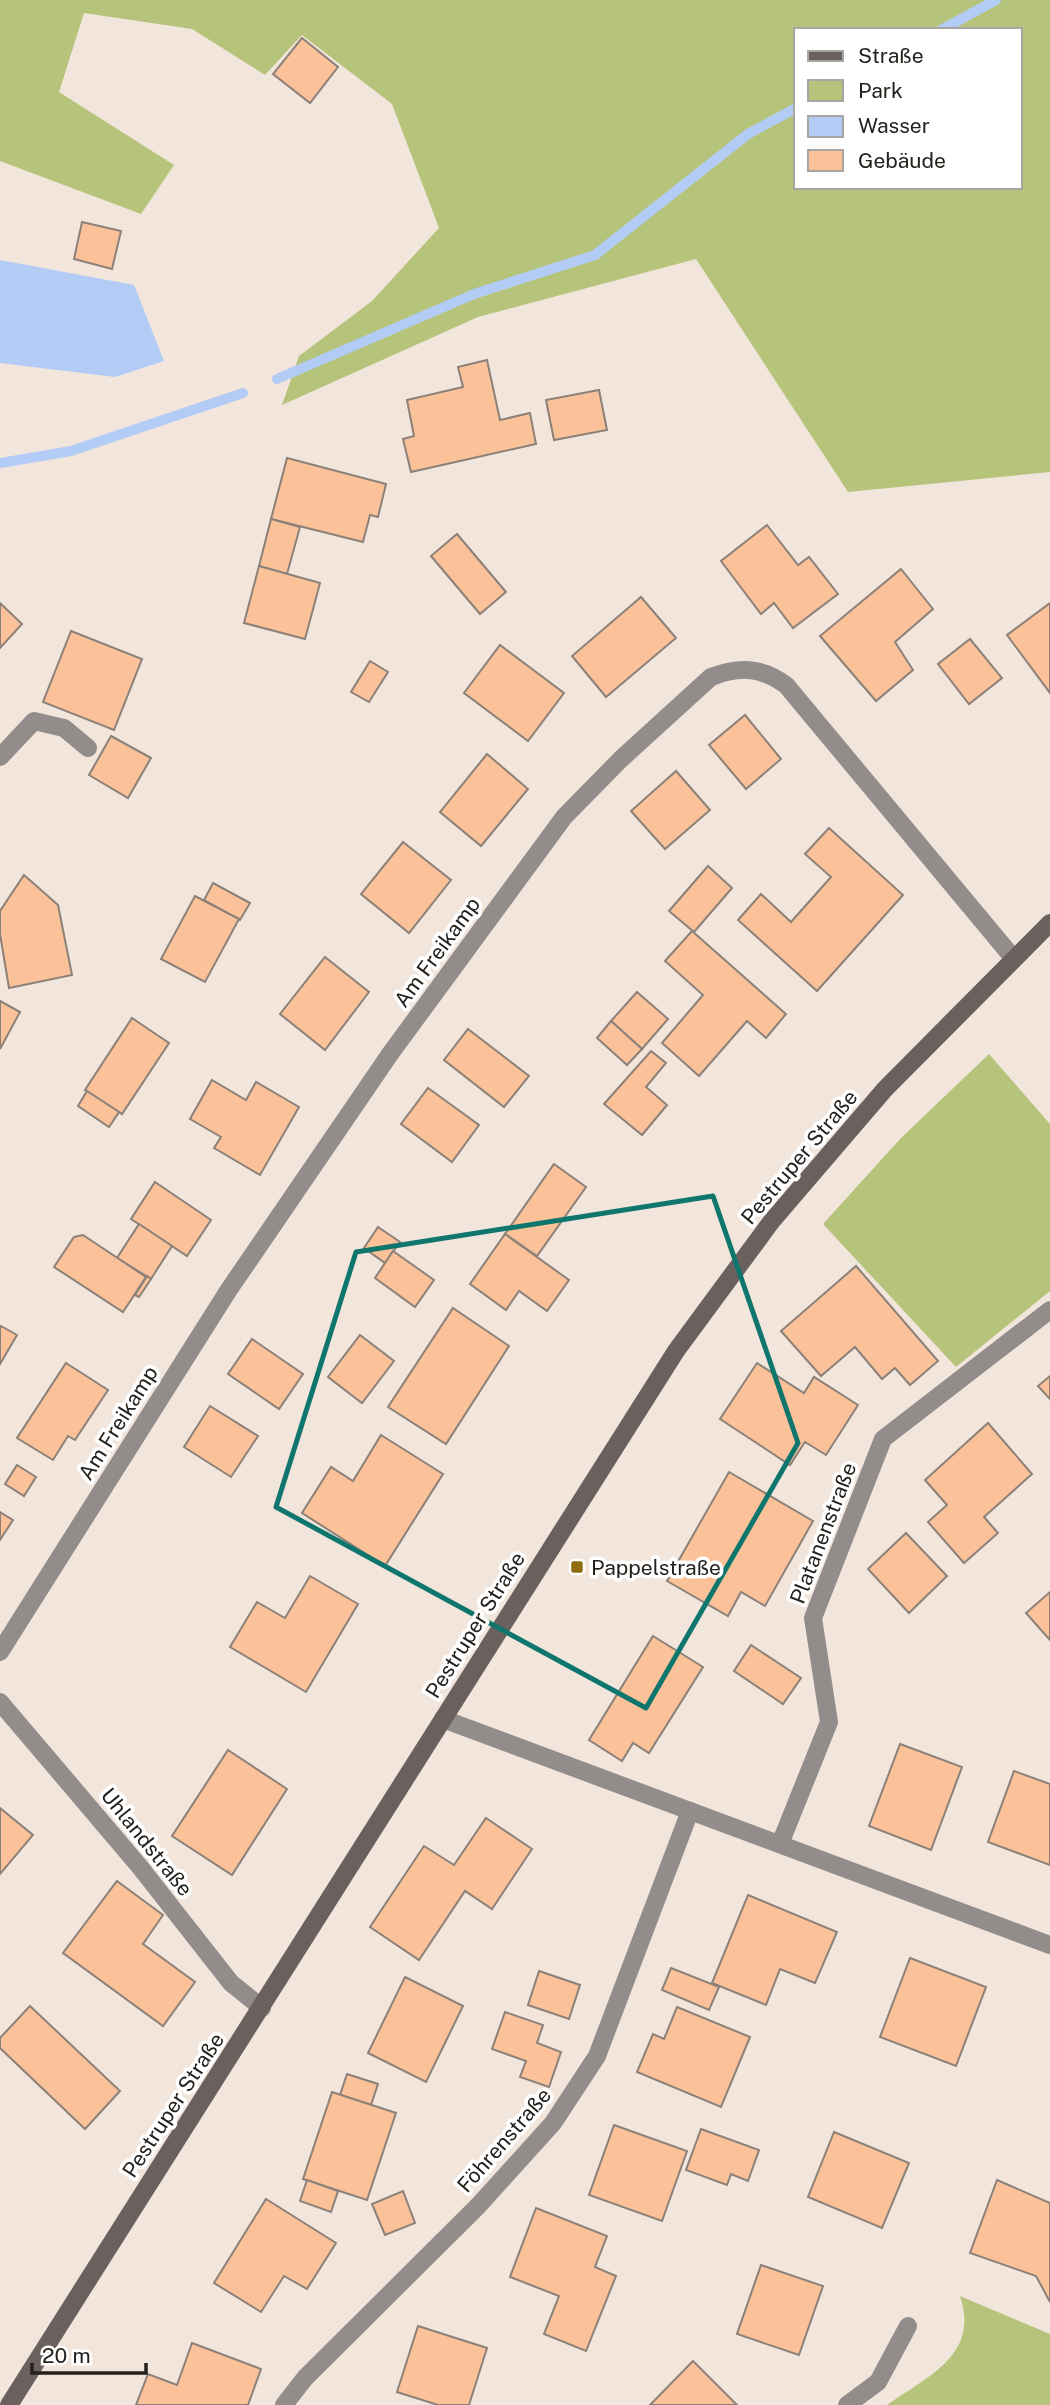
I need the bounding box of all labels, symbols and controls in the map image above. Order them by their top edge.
legend [794,28,1022,189]
text: Straße [858,43,924,68]
text: Park [858,78,903,103]
text: Wasser [858,113,930,138]
text: Gebäude [858,148,946,173]
street label: Am Freikamp [389,892,485,1012]
street label: Pestruper Straße [736,1085,862,1229]
street label: Am Freikamp [73,1361,163,1485]
street label: Platanenstraße [785,1459,861,1607]
street label: Pestruper Straße [420,1547,530,1703]
place label: Pappelstraße [591,1555,721,1580]
marker: Pappelstraße [569,1559,585,1575]
street label: Uhlandstraße [96,1783,198,1901]
street label: Pestruper Straße [117,2028,229,2182]
street label: Föhrenstraße [452,2083,556,2197]
scale bar [32,2332,145,2376]
text: 20 m [42,2343,91,2368]

